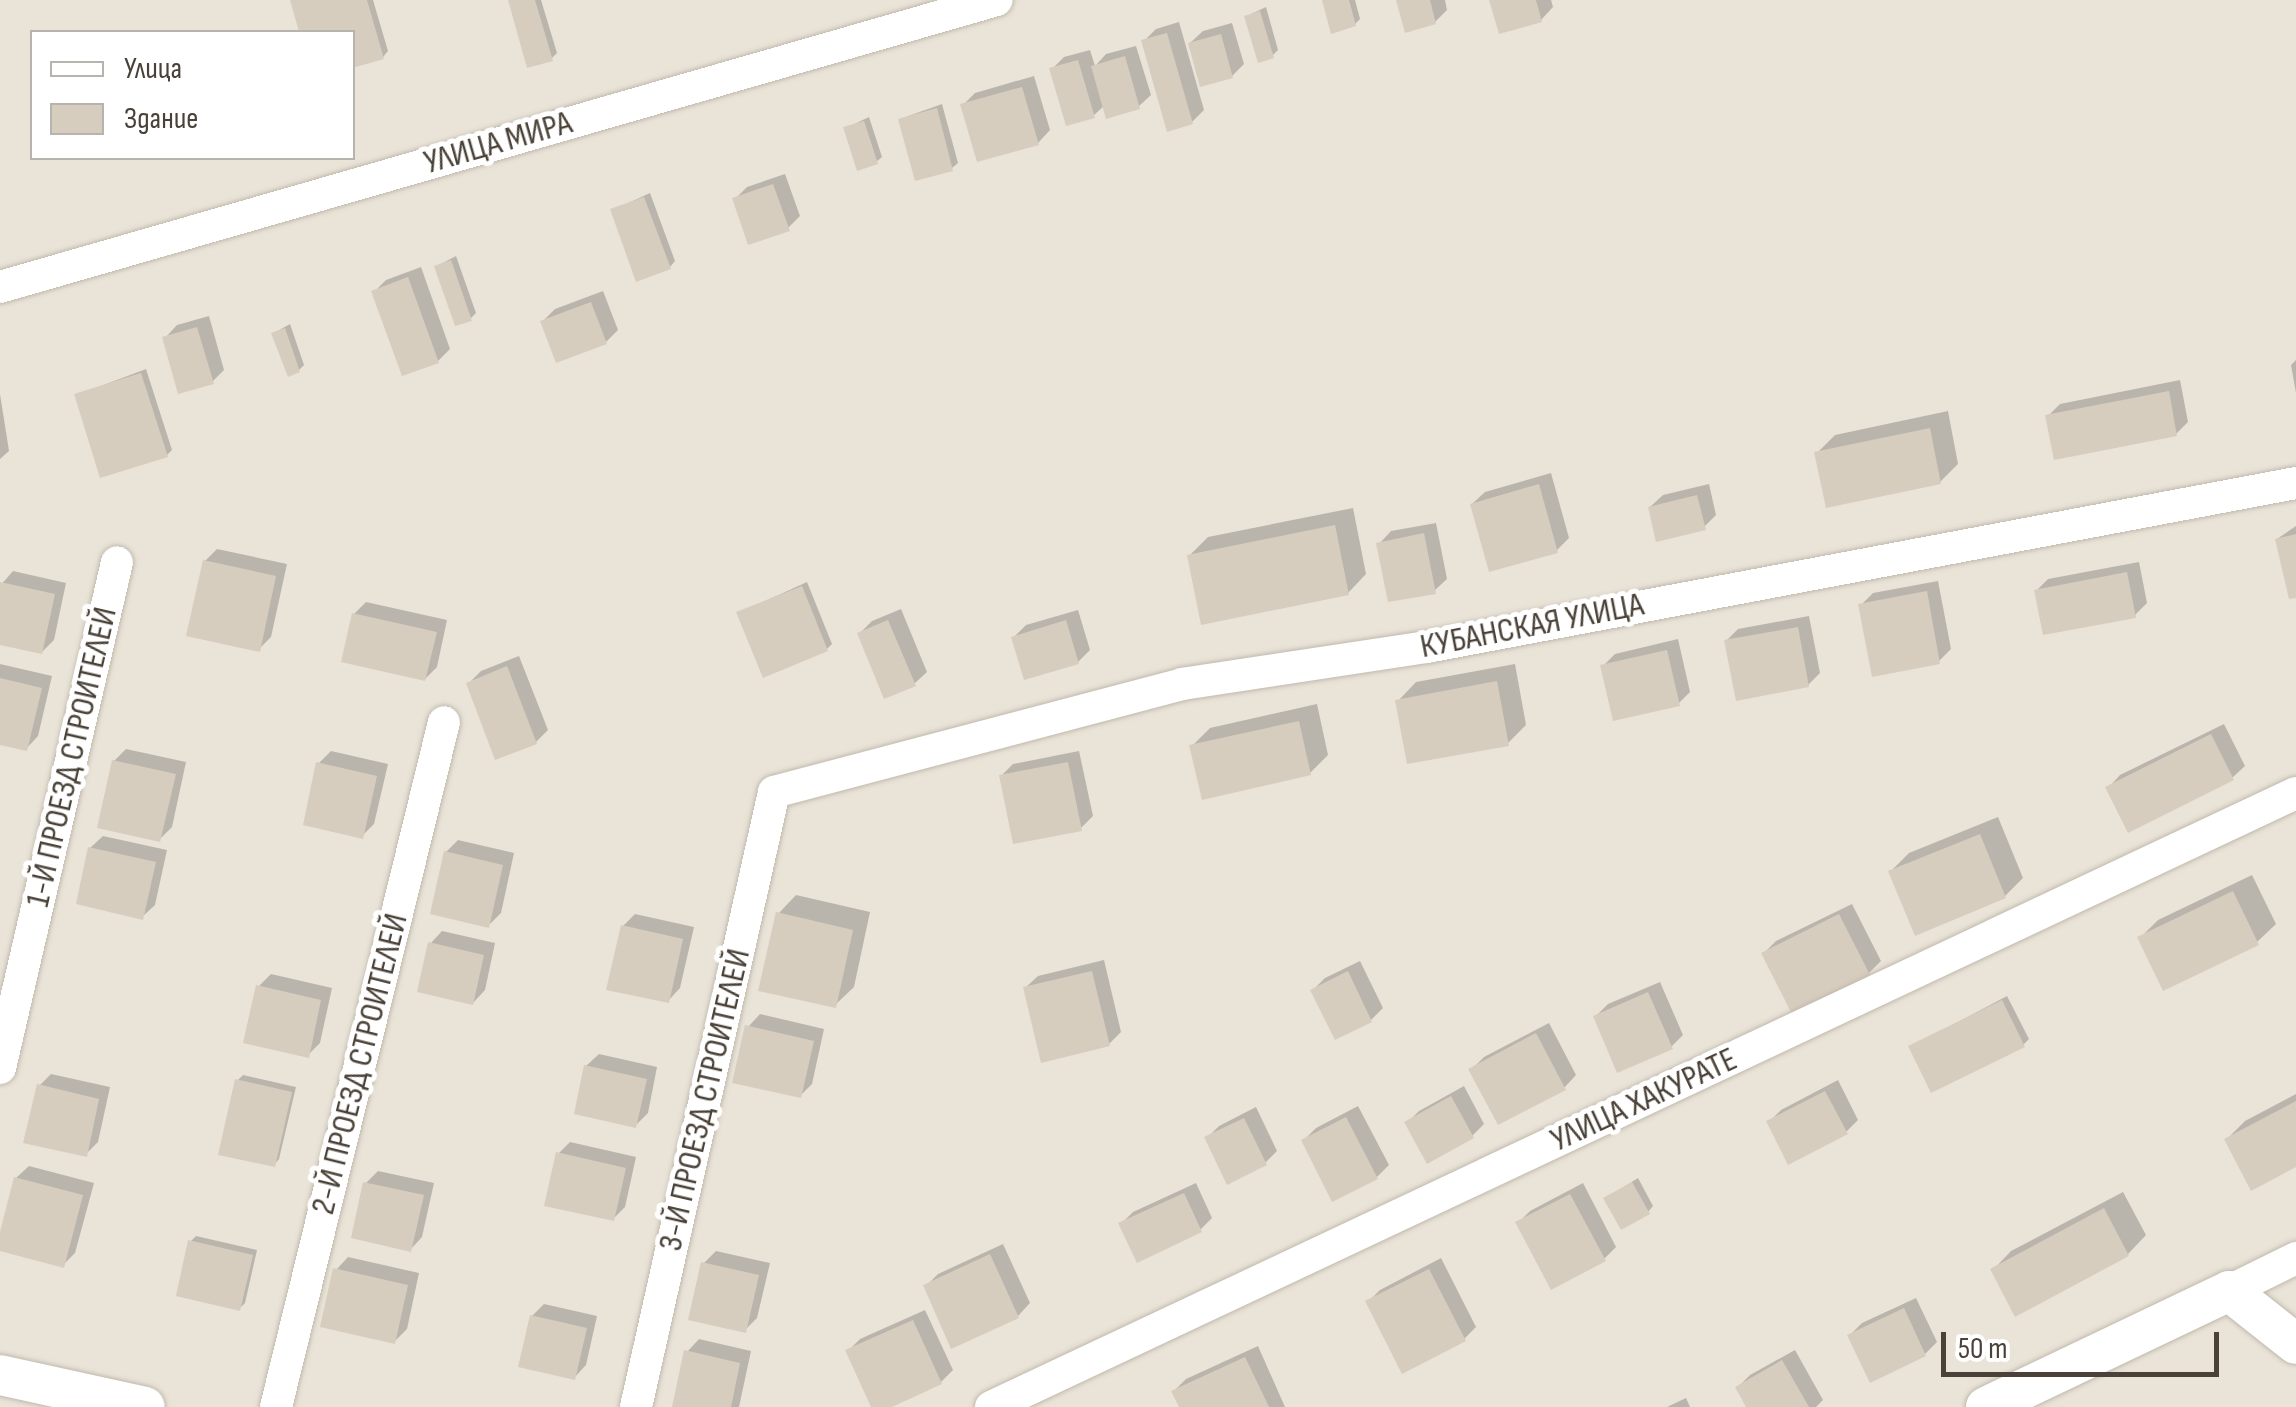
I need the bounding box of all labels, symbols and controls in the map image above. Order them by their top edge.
legend [30,30,355,160]
text: Улица [124,51,182,87]
text: Здание [124,101,198,137]
street label: УЛИЦА МИРА [419,102,577,184]
street label: КУБАНСКАЯ УЛИЦА [1417,584,1647,668]
street label: 1-Й ПРОЕЗД СТРОИТЕЛЕЙ [17,603,127,911]
street label: 2-Й ПРОЕЗД СТРОИТЕЛЕЙ [302,909,418,1219]
street label: 3-Й ПРОЕЗД СТРОИТЕЛЕЙ [650,945,760,1255]
street label: УЛИЦА ХАКУРАТЕ [1544,1038,1744,1162]
scale bar [1946,1312,2224,1374]
text: 50 m [1958,1331,2007,1367]

